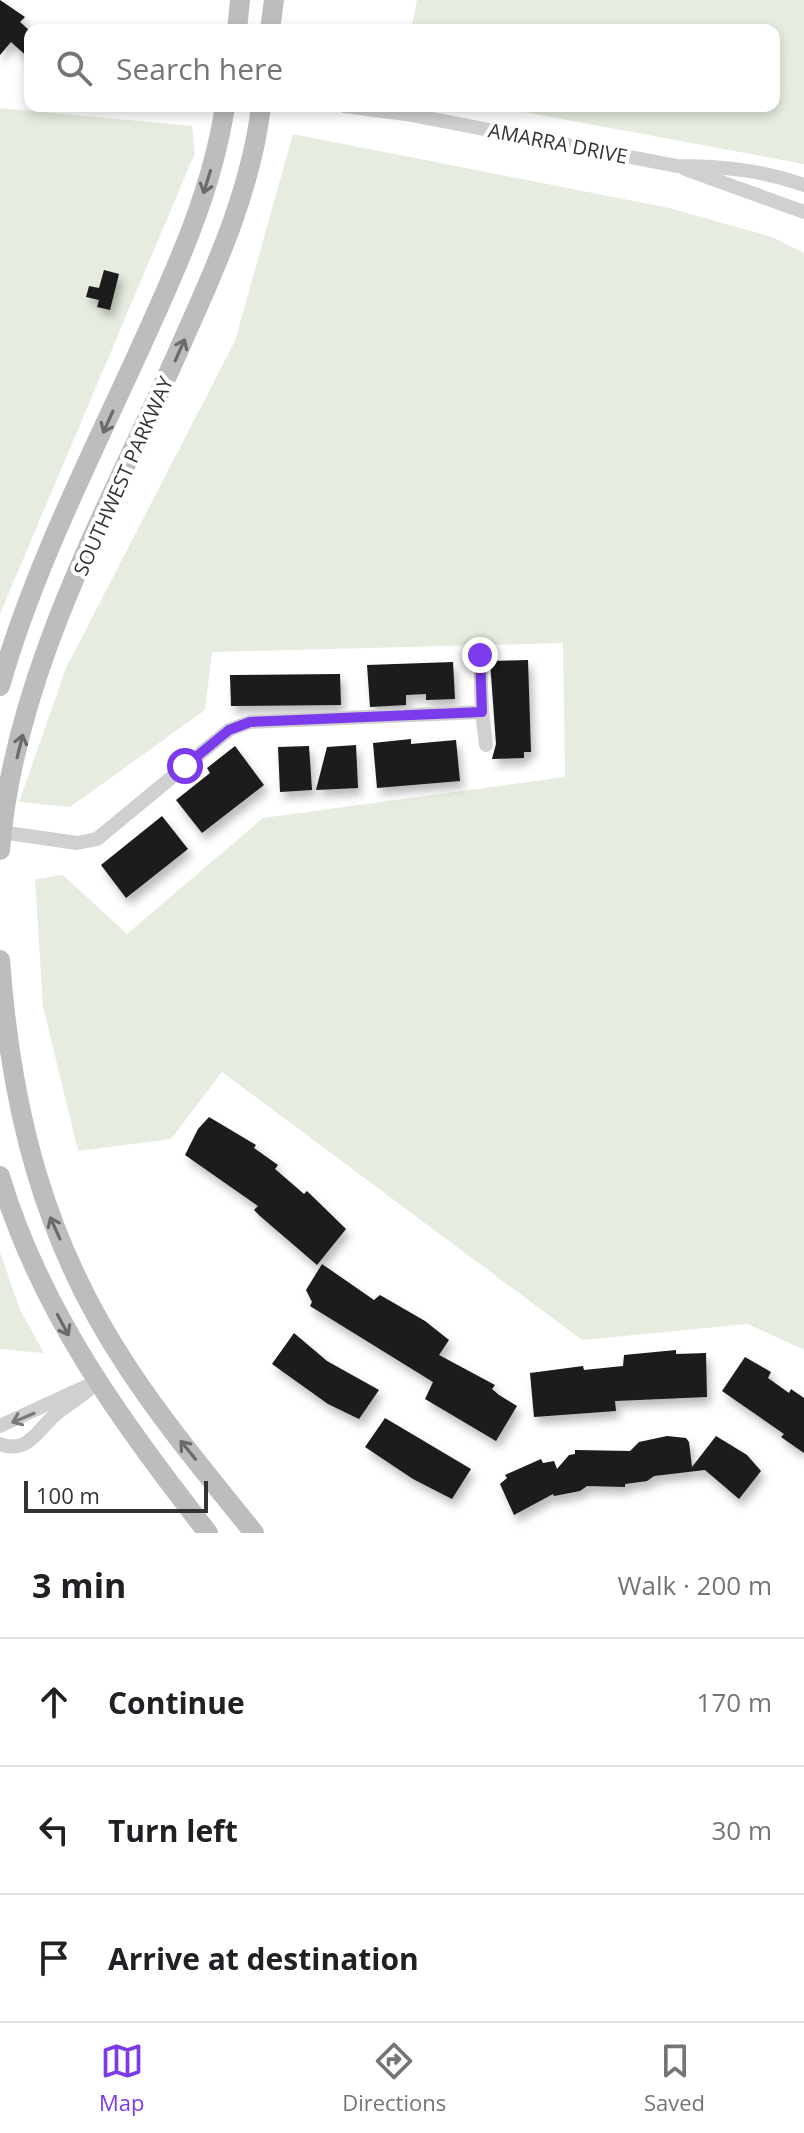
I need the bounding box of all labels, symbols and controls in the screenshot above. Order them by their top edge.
search box [24,24,780,112]
icon: search [52,46,96,90]
text: Search here [116,48,283,89]
street label: AMARRA DRIVE [486,116,630,170]
one-way arrow [199,168,214,194]
one-way arrow [173,338,188,363]
street label: SOUTHWEST PARKWAY [67,371,179,580]
one-way arrow [99,409,114,433]
route end [462,637,498,673]
one-way arrow [13,733,28,759]
route start [167,748,203,784]
one-way arrow [46,1216,61,1241]
one-way arrow [55,1313,71,1337]
one-way arrow [11,1411,36,1426]
one-way arrow [179,1440,197,1461]
scale bar [24,1477,208,1513]
text: 100 m [36,1480,100,1510]
text: 3 min [32,1562,126,1608]
text: Walk · 200 m [618,1567,772,1603]
icon: ahead [32,1680,76,1724]
text: Continue [108,1682,245,1723]
text: 170 m [697,1684,772,1720]
icon: left [32,1808,76,1852]
text: Turn left [108,1810,238,1851]
text: 30 m [711,1812,772,1848]
icon: arrive [32,1936,76,1980]
text: Arrive at destination [108,1938,419,1979]
tab: Map [99,2039,144,2117]
tab: Directions [342,2039,446,2117]
tab: Saved [644,2039,705,2117]

